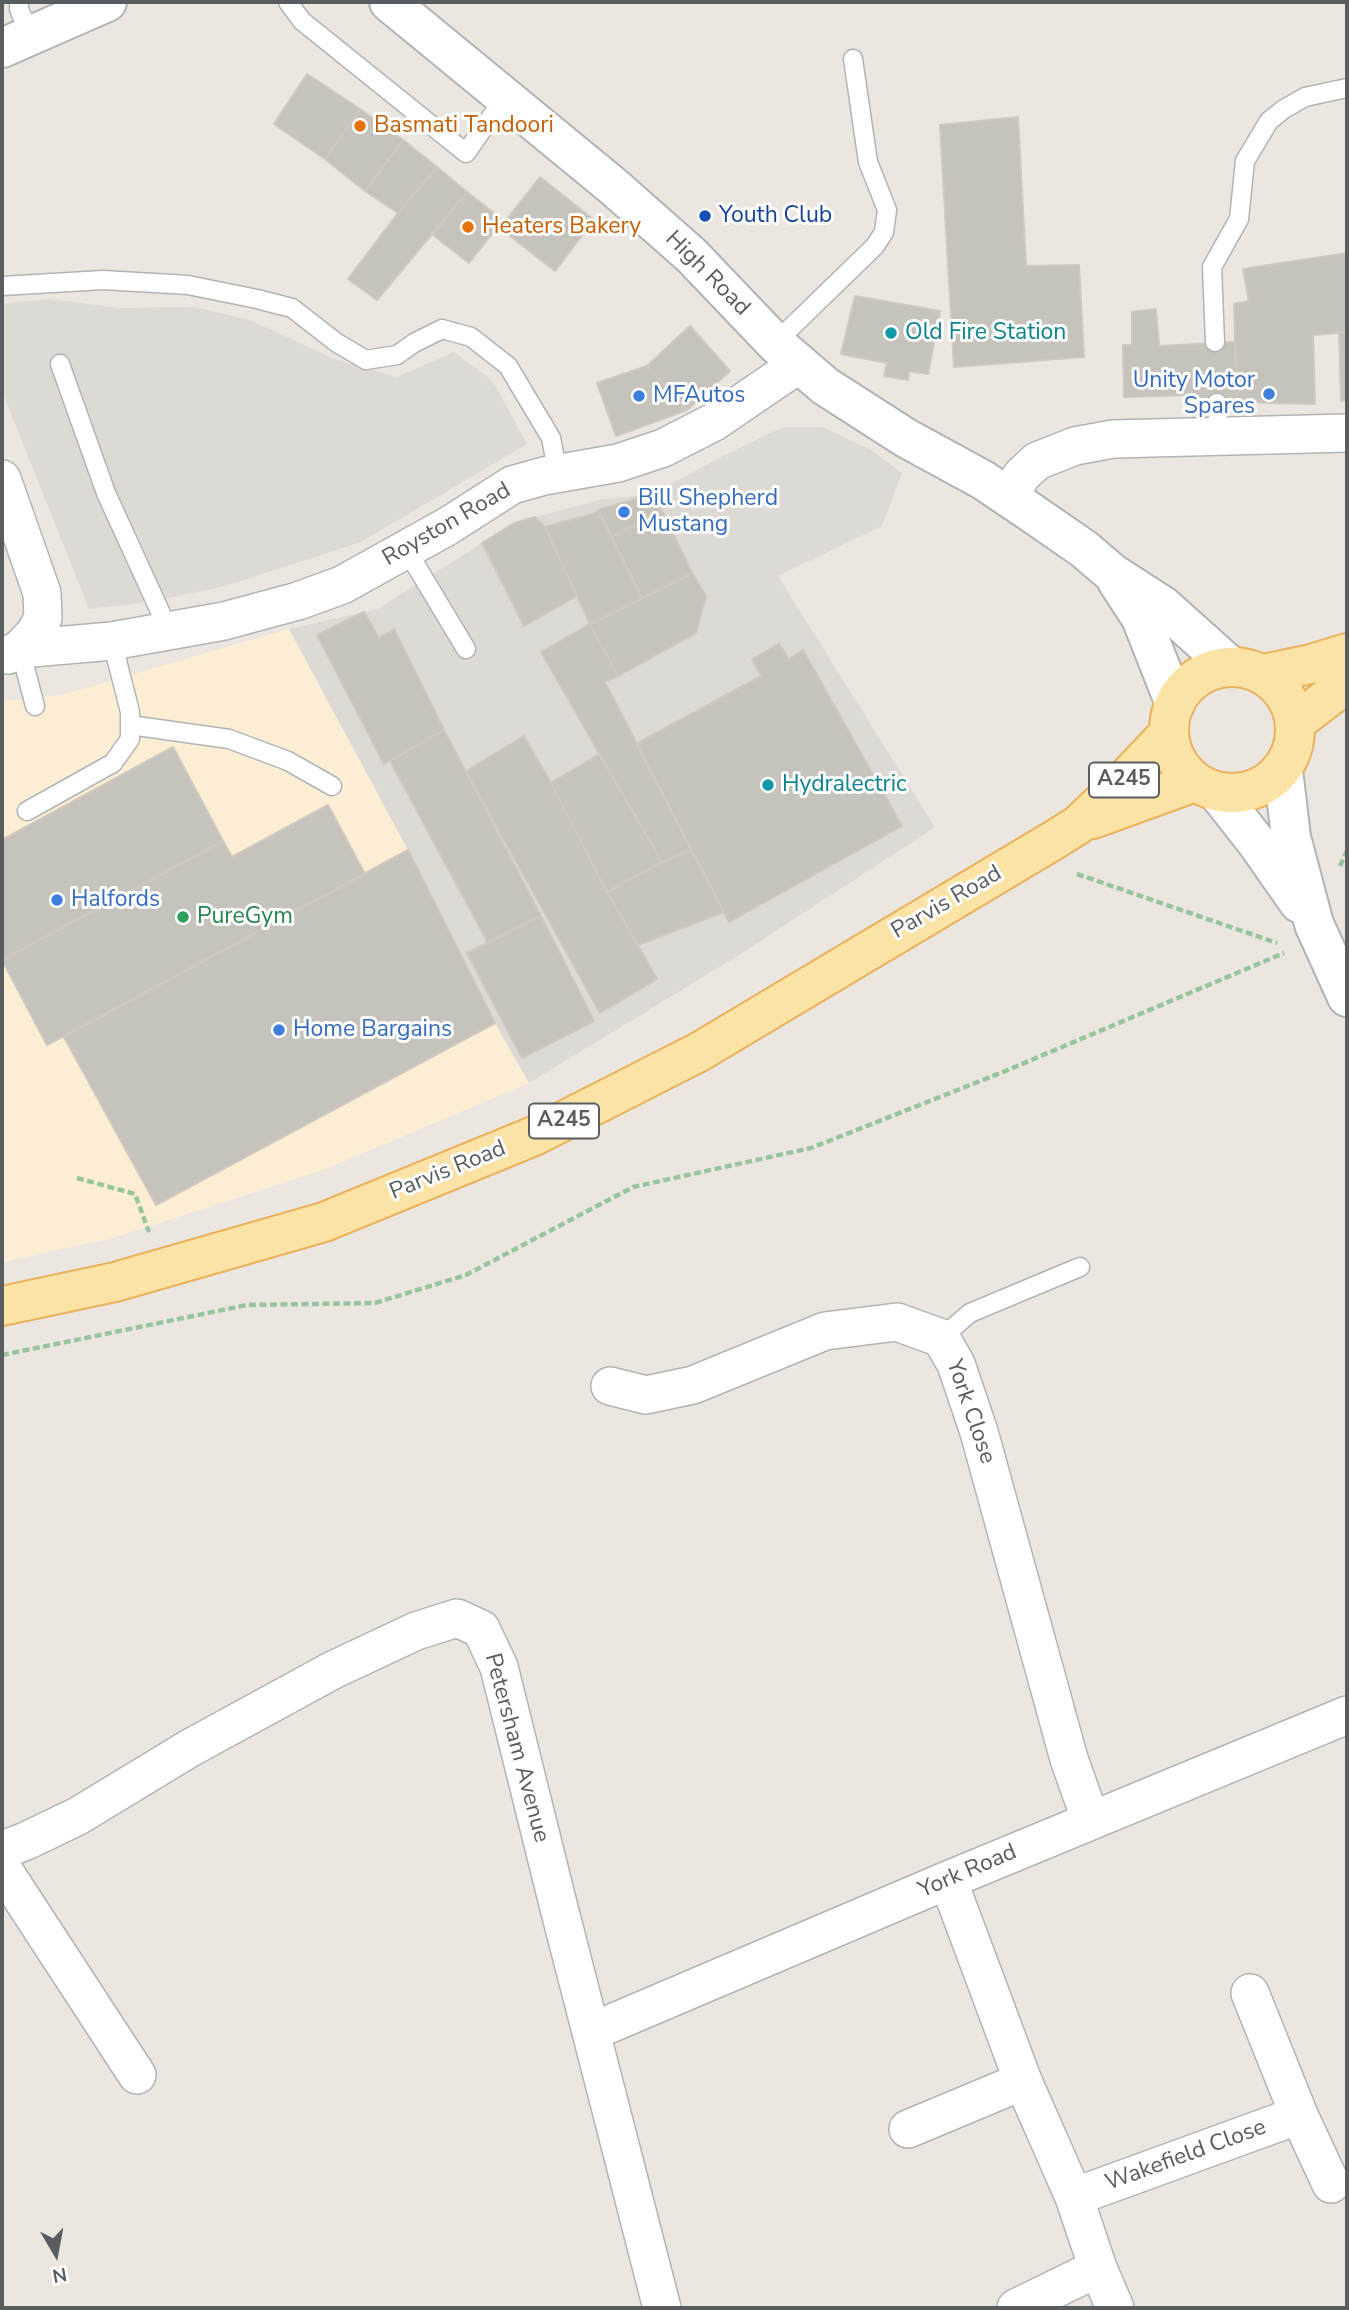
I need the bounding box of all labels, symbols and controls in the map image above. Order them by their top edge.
place label: Basmati Tandoori [374,112,554,140]
marker: Basmati Tandoori [352,118,368,134]
place label: Youth Club [719,202,832,230]
marker: Youth Club [697,208,713,224]
place label: Heaters Bakery [482,213,641,241]
marker: Heaters Bakery [460,219,476,235]
street label: High Road [659,226,755,322]
place label: Old Fire Station [905,319,1066,347]
marker: Old Fire Station [883,325,899,341]
place label: Unity Motor Spares [1133,367,1255,421]
place label: MFAutos [653,382,745,410]
marker: Unity Motor Spares [1261,386,1277,402]
marker: MFAutos [631,388,647,404]
street label: Royston Road [378,477,516,573]
place label: Bill Shepherd Mustang [638,485,778,539]
marker: Bill Shepherd Mustang [616,504,632,520]
road number: A245 [1089,762,1159,798]
place label: Hydralectric [782,771,907,799]
marker: Hydralectric [760,777,776,793]
street label: Parvis Road [887,860,1007,946]
place label: Halfords [71,886,160,914]
marker: Halfords [49,892,65,908]
place label: PureGym [197,903,293,931]
marker: PureGym [175,909,191,925]
place label: Home Bargains [293,1016,452,1044]
marker: Home Bargains [271,1022,287,1038]
road number: A245 [529,1104,599,1138]
street label: Parvis Road [386,1135,510,1207]
street label: York Close [939,1356,1001,1468]
street label: Petersham Avenue [477,1650,555,1846]
street label: York Road [915,1839,1021,1905]
street label: Wakefield Close [1102,2114,1270,2198]
north arrow [21,2219,91,2289]
text: N [50,2261,69,2289]

